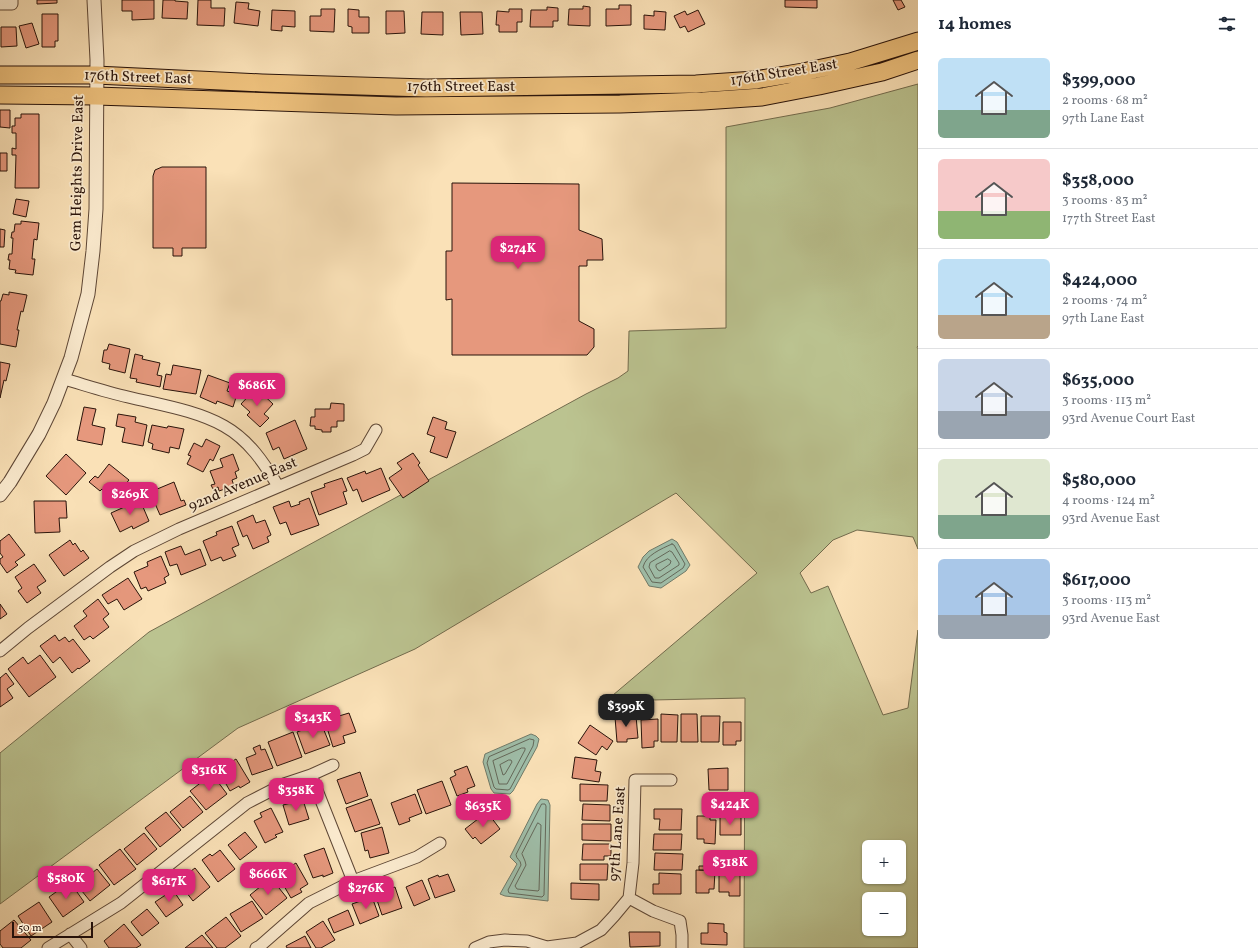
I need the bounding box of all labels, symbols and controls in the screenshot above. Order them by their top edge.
text: 14 homes [938,13,1012,36]
icon: filters [1216,13,1238,35]
street label: 176th Street East [729,54,839,92]
street label: 176th Street East [83,66,193,90]
text: $399,000 [1062,69,1135,92]
icon: home [970,74,1018,122]
street label: 176th Street East [407,77,515,98]
text: 2 rooms · 68 m² [1062,92,1148,110]
street label: Gem Heights Drive East [66,95,90,251]
text: 97th Lane East [1062,110,1145,128]
text: $358,000 [1062,169,1134,192]
icon: home [970,175,1018,223]
text: 3 rooms · 83 m² [1062,192,1148,210]
text: 177th Street East [1062,210,1156,228]
pin: $274K [490,236,546,270]
text: $274K [500,240,536,258]
text: $424,000 [1062,269,1137,292]
icon: home [970,275,1018,323]
text: 2 rooms · 74 m² [1062,292,1147,310]
text: 97th Lane East [1062,310,1145,328]
text: $635,000 [1062,369,1134,392]
pin: $686K [229,373,285,407]
icon: home [970,375,1018,423]
text: $686K [238,377,276,395]
text: 3 rooms · 113 m² [1062,392,1151,410]
text: 93rd Avenue Court East [1062,410,1195,428]
street label: 92nd Avenue East [185,453,301,517]
text: $580,000 [1062,469,1136,492]
icon: home [970,475,1018,523]
pin: $269K [102,482,158,516]
text: $269K [111,486,149,504]
text: 4 rooms · 124 m² [1062,492,1155,510]
text: 93rd Avenue East [1062,510,1160,528]
text: $617,000 [1062,569,1131,592]
icon: home [970,575,1018,623]
text: 3 rooms · 113 m² [1062,592,1151,610]
text: 93rd Avenue East [1062,610,1160,628]
pin: $399K [598,694,654,728]
text: $399K [607,698,645,716]
pin: $343K [285,705,341,739]
text: $343K [294,709,332,727]
pin: $316K [181,758,237,792]
text: $316K [191,762,227,780]
pin: $358K [268,778,324,812]
text: $358K [278,782,314,800]
street label: 97th Lane East [604,786,632,882]
pin: $424K [702,792,758,826]
pin: $635K [455,794,511,828]
text: $424K [711,796,750,814]
text: $635K [465,798,501,816]
map controls [862,840,906,936]
button: + [862,840,906,884]
pin: $318K [702,850,758,884]
text: $318K [712,854,748,872]
pin: $666K [240,862,296,896]
pin: $580K [38,866,94,900]
text: $666K [249,866,287,884]
pin: $617K [141,869,197,903]
text: $580K [47,870,85,888]
text: $617K [151,873,187,891]
pin: $276K [338,876,394,910]
text: $276K [348,880,384,898]
button: − [862,892,906,936]
scale bar [12,920,93,939]
text: 50 m [18,921,42,936]

